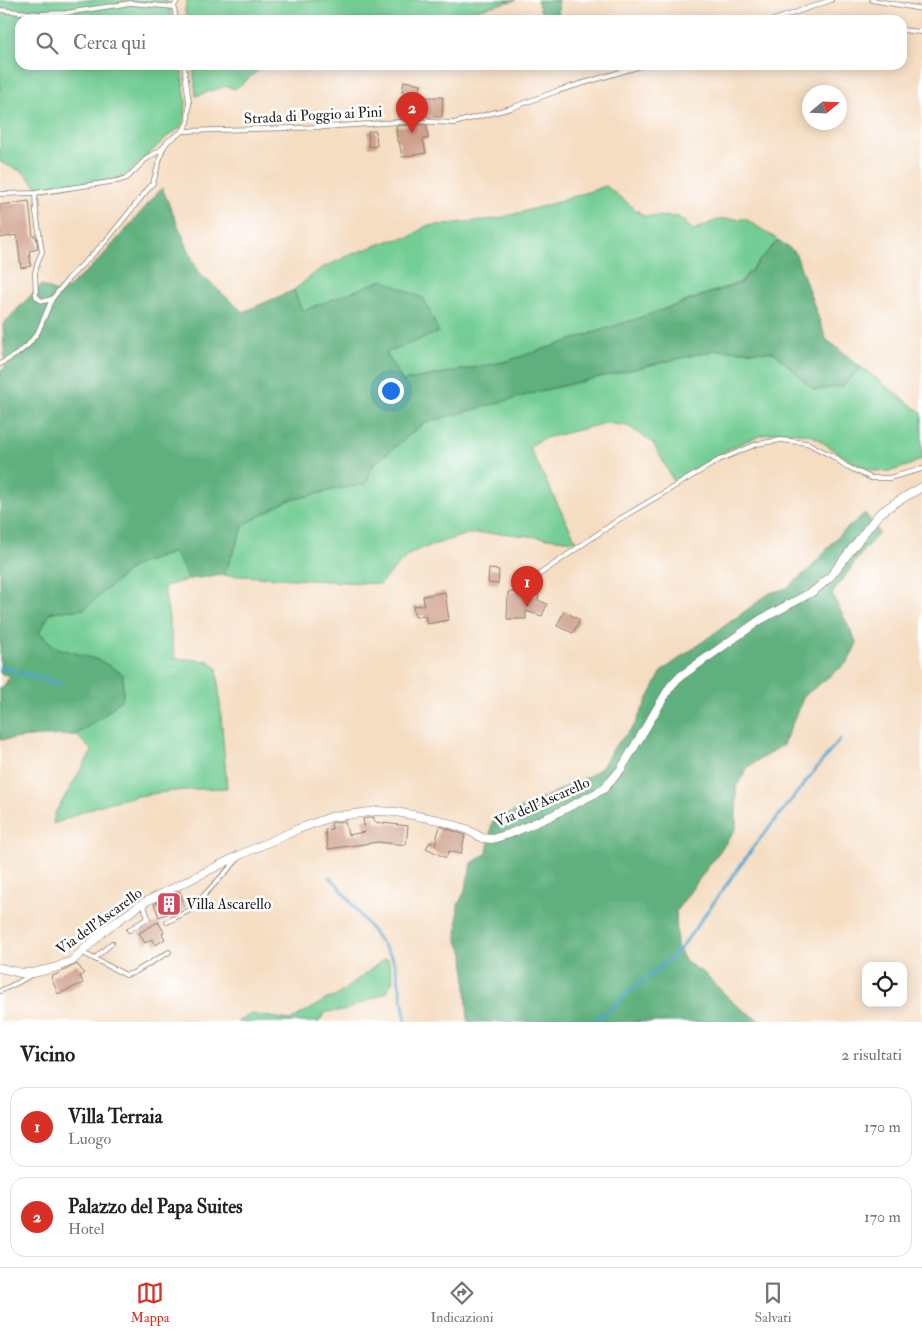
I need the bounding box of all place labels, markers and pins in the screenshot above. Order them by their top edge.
pin: 2 [396,92,428,133]
pin: 1 [511,566,543,607]
building icon: Villa Ascarello [156,891,182,917]
place label: Villa Ascarello [186,895,271,914]

